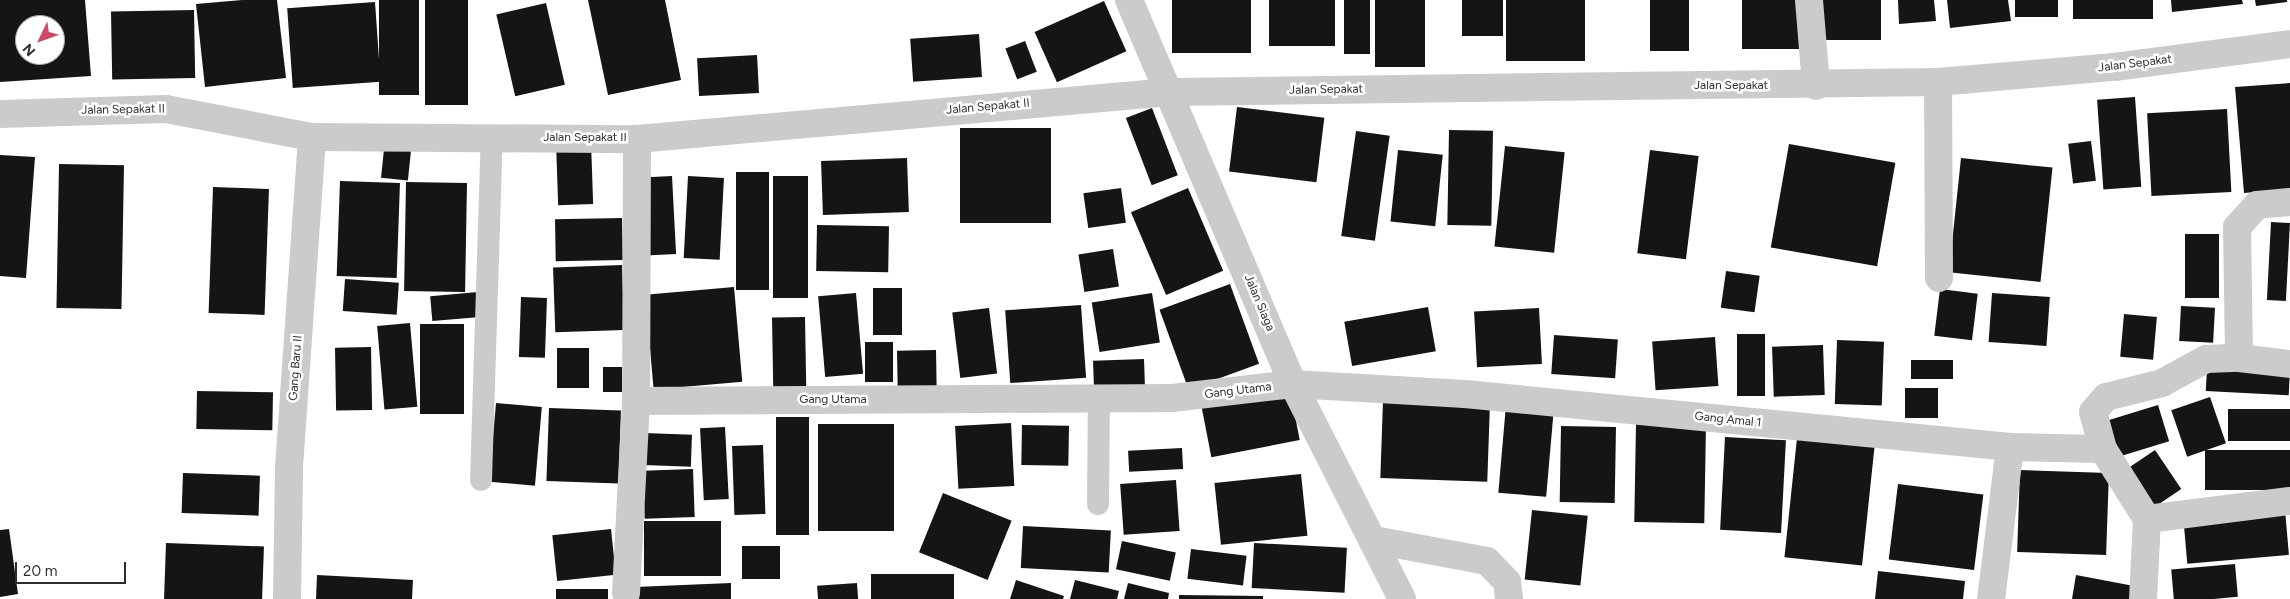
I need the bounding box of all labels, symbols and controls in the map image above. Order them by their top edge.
north arrow [15,15,65,65]
text: N [19,40,39,59]
street label: Jalan Sepakat [2097,52,2173,76]
street label: Jalan Sepakat [1694,79,1768,93]
street label: Jalan Sepakat [1289,82,1363,98]
street label: Jalan Sepakat II [946,96,1030,118]
street label: Jalan Sepakat II [81,102,165,118]
street label: Jalan Sepakat II [543,131,627,145]
street label: Jalan Siaga [1241,272,1277,334]
street label: Gang Baru II [287,335,305,401]
street label: Gang Utama [1204,380,1272,402]
street label: Gang Utama [799,393,867,407]
street label: Gang Amal 1 [1694,409,1762,431]
scale bar [18,552,129,584]
text: 20 m [23,562,57,580]

